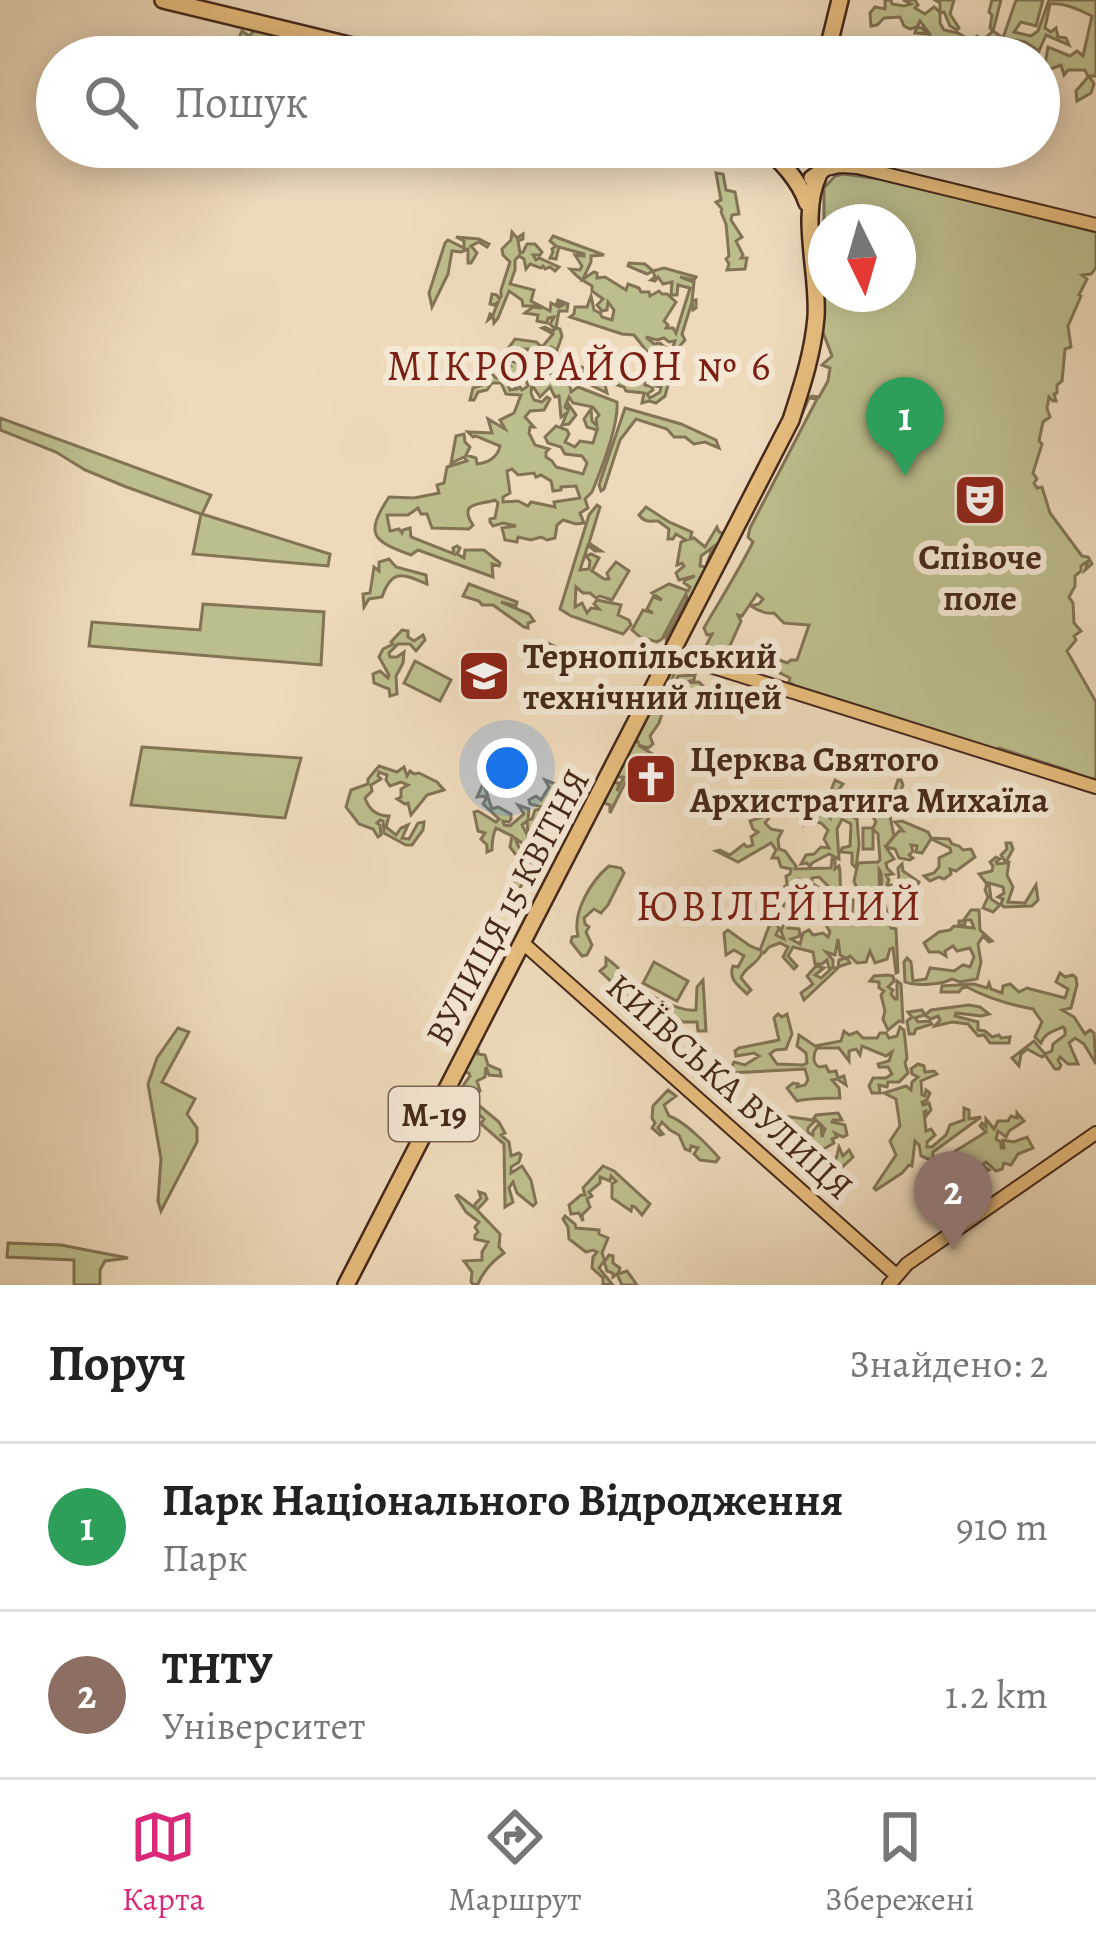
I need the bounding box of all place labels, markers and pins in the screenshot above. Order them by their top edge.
pin: 1 [866,377,944,476]
theatre icon: Співоче поле [952,472,1008,528]
place label: Співоче поле [918,532,1042,622]
place label: Тернопільський технічний ліцей [523,631,782,721]
school or university icon: Тернопільський технічний ліцей [456,648,512,704]
place label: Церква Святого Архистратига Михаїла [689,734,1050,824]
church icon: Церква Святого Архистратига Михаїла [623,751,679,807]
pin: 2 [914,1151,992,1250]

